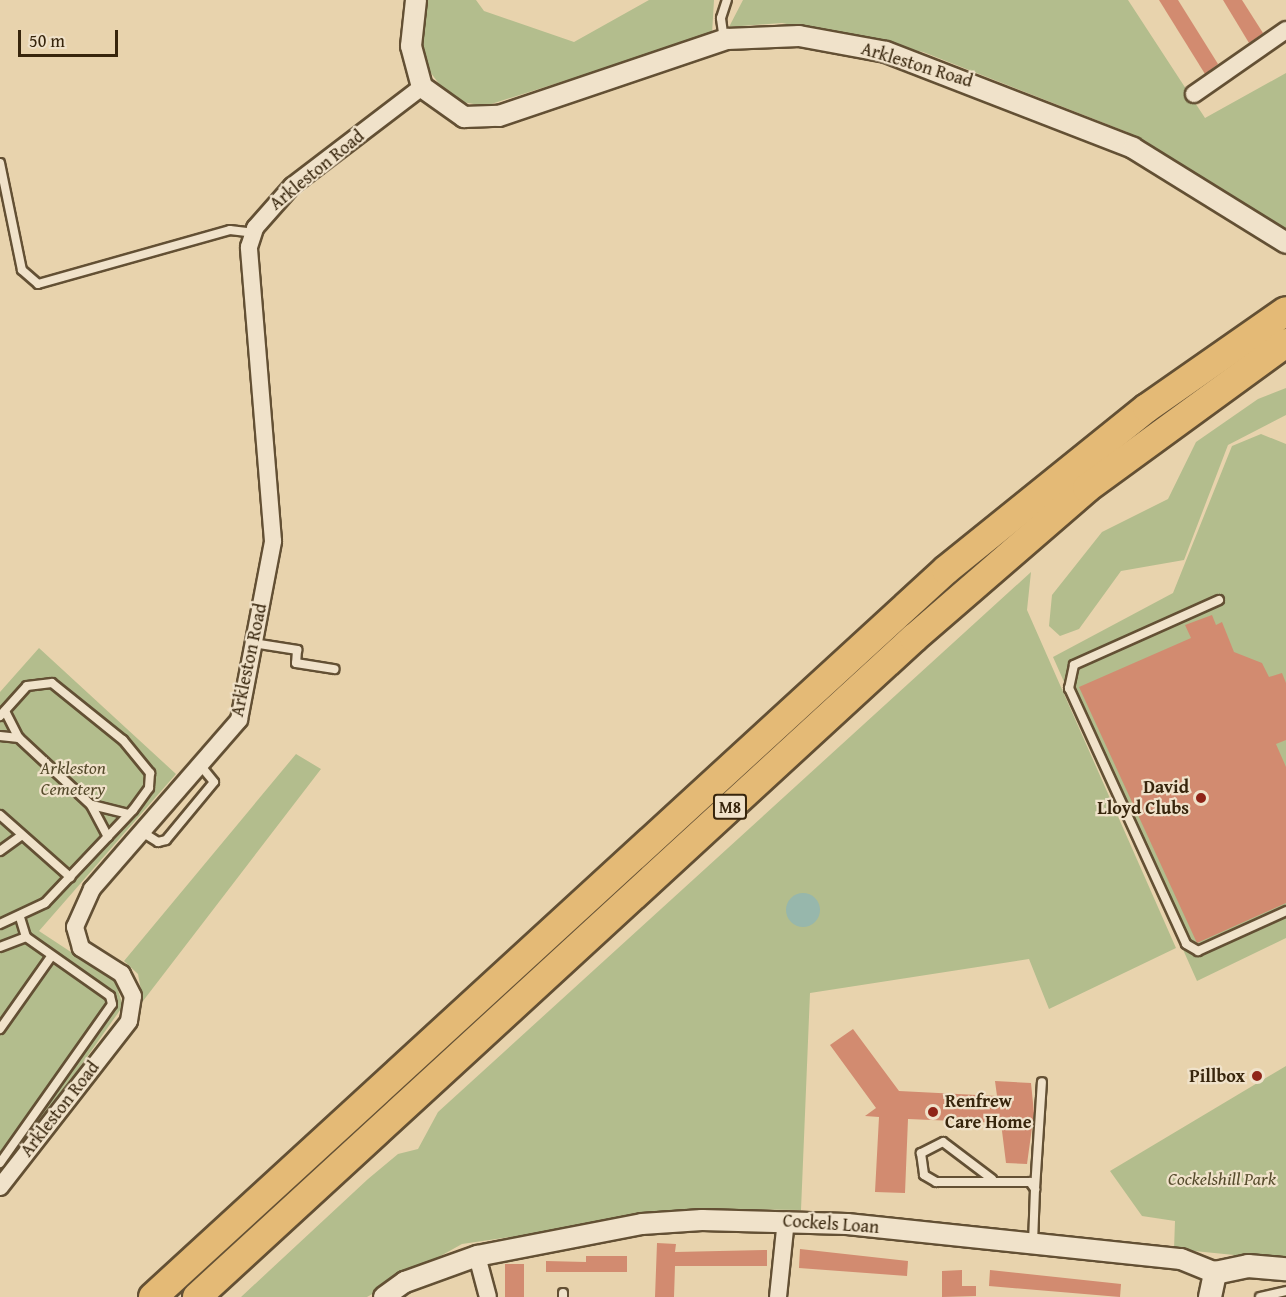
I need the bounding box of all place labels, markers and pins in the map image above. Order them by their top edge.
place label: David Lloyd Clubs [1097,777,1189,820]
marker: David Lloyd Clubs [1194,791,1208,805]
place label: Pillbox [1189,1065,1245,1087]
marker: Pillbox [1250,1069,1264,1083]
place label: Renfrew Care Home [945,1091,1032,1134]
marker: Renfrew Care Home [926,1105,940,1119]

